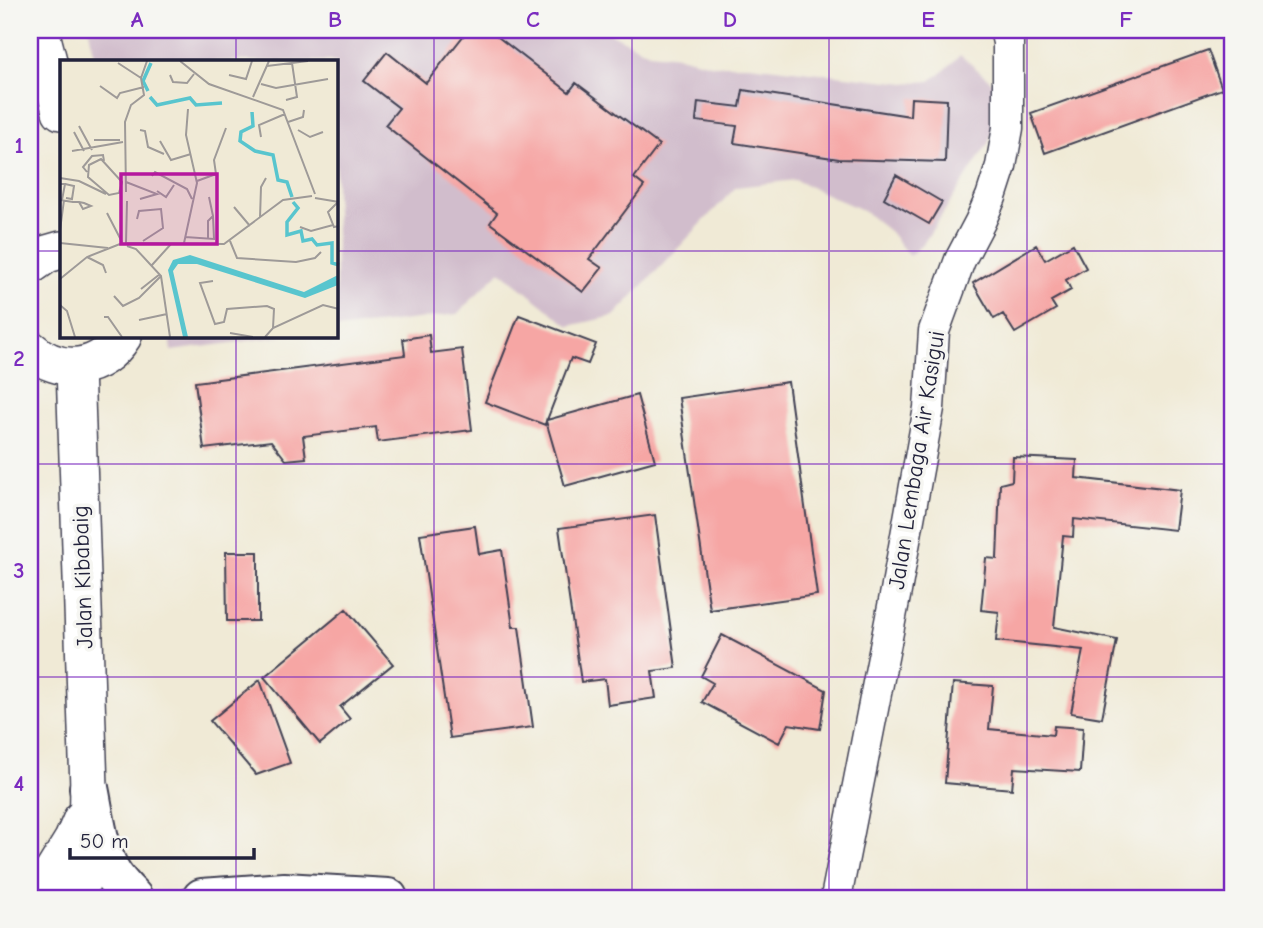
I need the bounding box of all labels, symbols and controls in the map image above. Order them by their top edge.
text: A [131,6,144,33]
text: B [328,6,342,33]
text: C [526,6,540,33]
text: D [723,6,737,33]
text: E [921,6,935,33]
text: F [1119,6,1133,33]
inset map [60,60,338,338]
text: 1 [14,132,24,159]
street label: Jalan Lembaga Air Kasigui [883,329,950,591]
text: 2 [13,345,25,372]
street label: Jalan Kibabaig [67,505,98,649]
text: 3 [13,557,25,584]
text: 4 [14,770,25,797]
scale bar [70,816,254,860]
text: 50 m [80,829,129,853]

